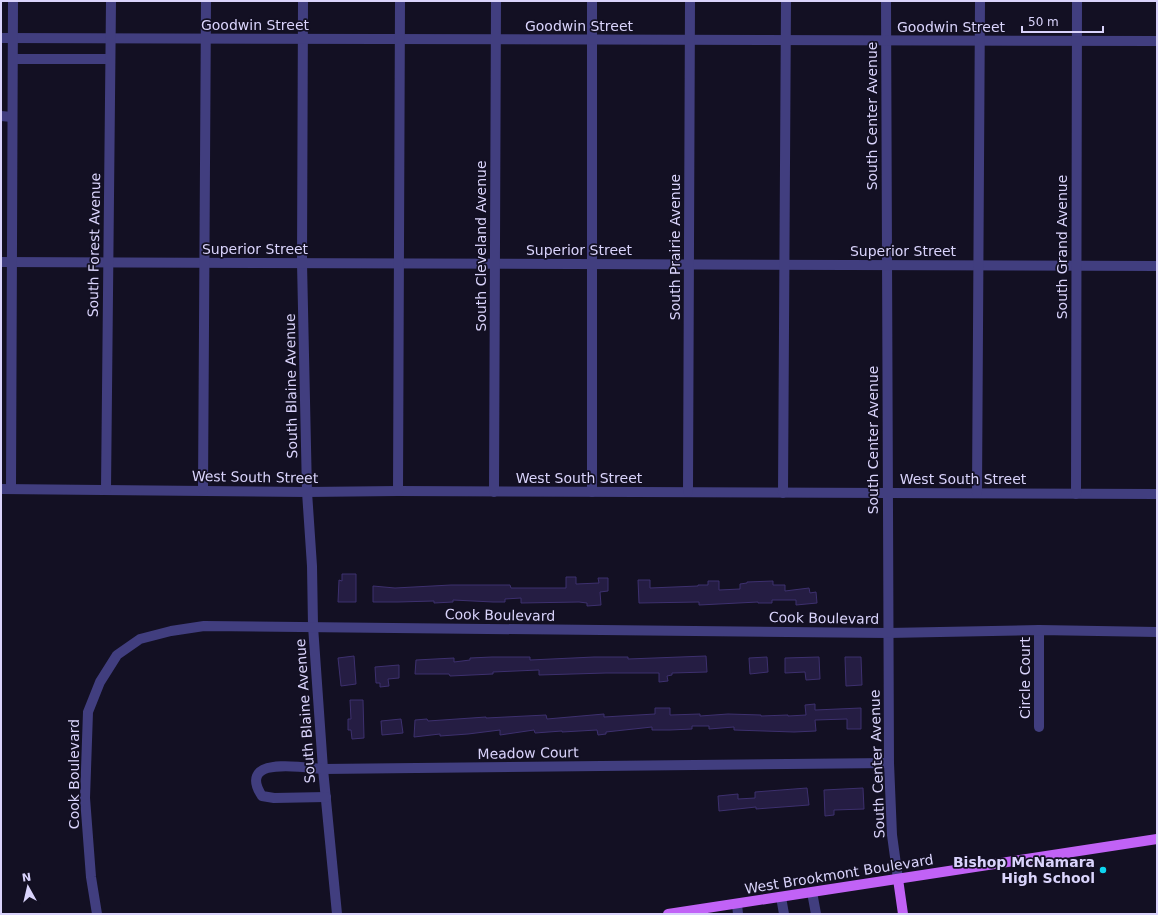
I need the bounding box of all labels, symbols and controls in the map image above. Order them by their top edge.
scale bar [1022,8,1103,34]
text: 50 m [1028,15,1059,29]
street label: Goodwin Street [201,17,310,33]
street label: Goodwin Street [525,18,634,34]
street label: Goodwin Street [897,19,1006,35]
street label: South Center Avenue [864,42,880,190]
street label: South Cleveland Avenue [473,160,489,332]
street label: South Forest Avenue [85,173,103,317]
street label: South Prairie Avenue [667,174,683,320]
street label: South Grand Avenue [1054,175,1070,319]
street label: Superior Street [202,241,309,257]
street label: Superior Street [526,242,633,258]
street label: Superior Street [850,243,957,259]
street label: South Blaine Avenue [282,313,300,459]
street label: South Center Avenue [865,366,881,514]
street label: West South Street [192,468,319,486]
street label: West South Street [516,470,643,486]
street label: West South Street [900,471,1027,487]
street label: Cook Boulevard [445,606,555,624]
street label: Cook Boulevard [769,609,879,627]
street label: Circle Court [1017,636,1033,719]
street label: South Blaine Avenue [292,638,318,784]
street label: South Center Avenue [866,689,888,839]
street label: Cook Boulevard [66,719,82,829]
street label: Meadow Court [477,744,579,762]
street label: West Brookmont Boulevard [743,851,935,897]
place label: Bishop McNamara High School [953,854,1095,886]
marker: Bishop McNamara High School [1098,865,1108,875]
north arrow [8,867,48,907]
text: N [21,871,32,885]

